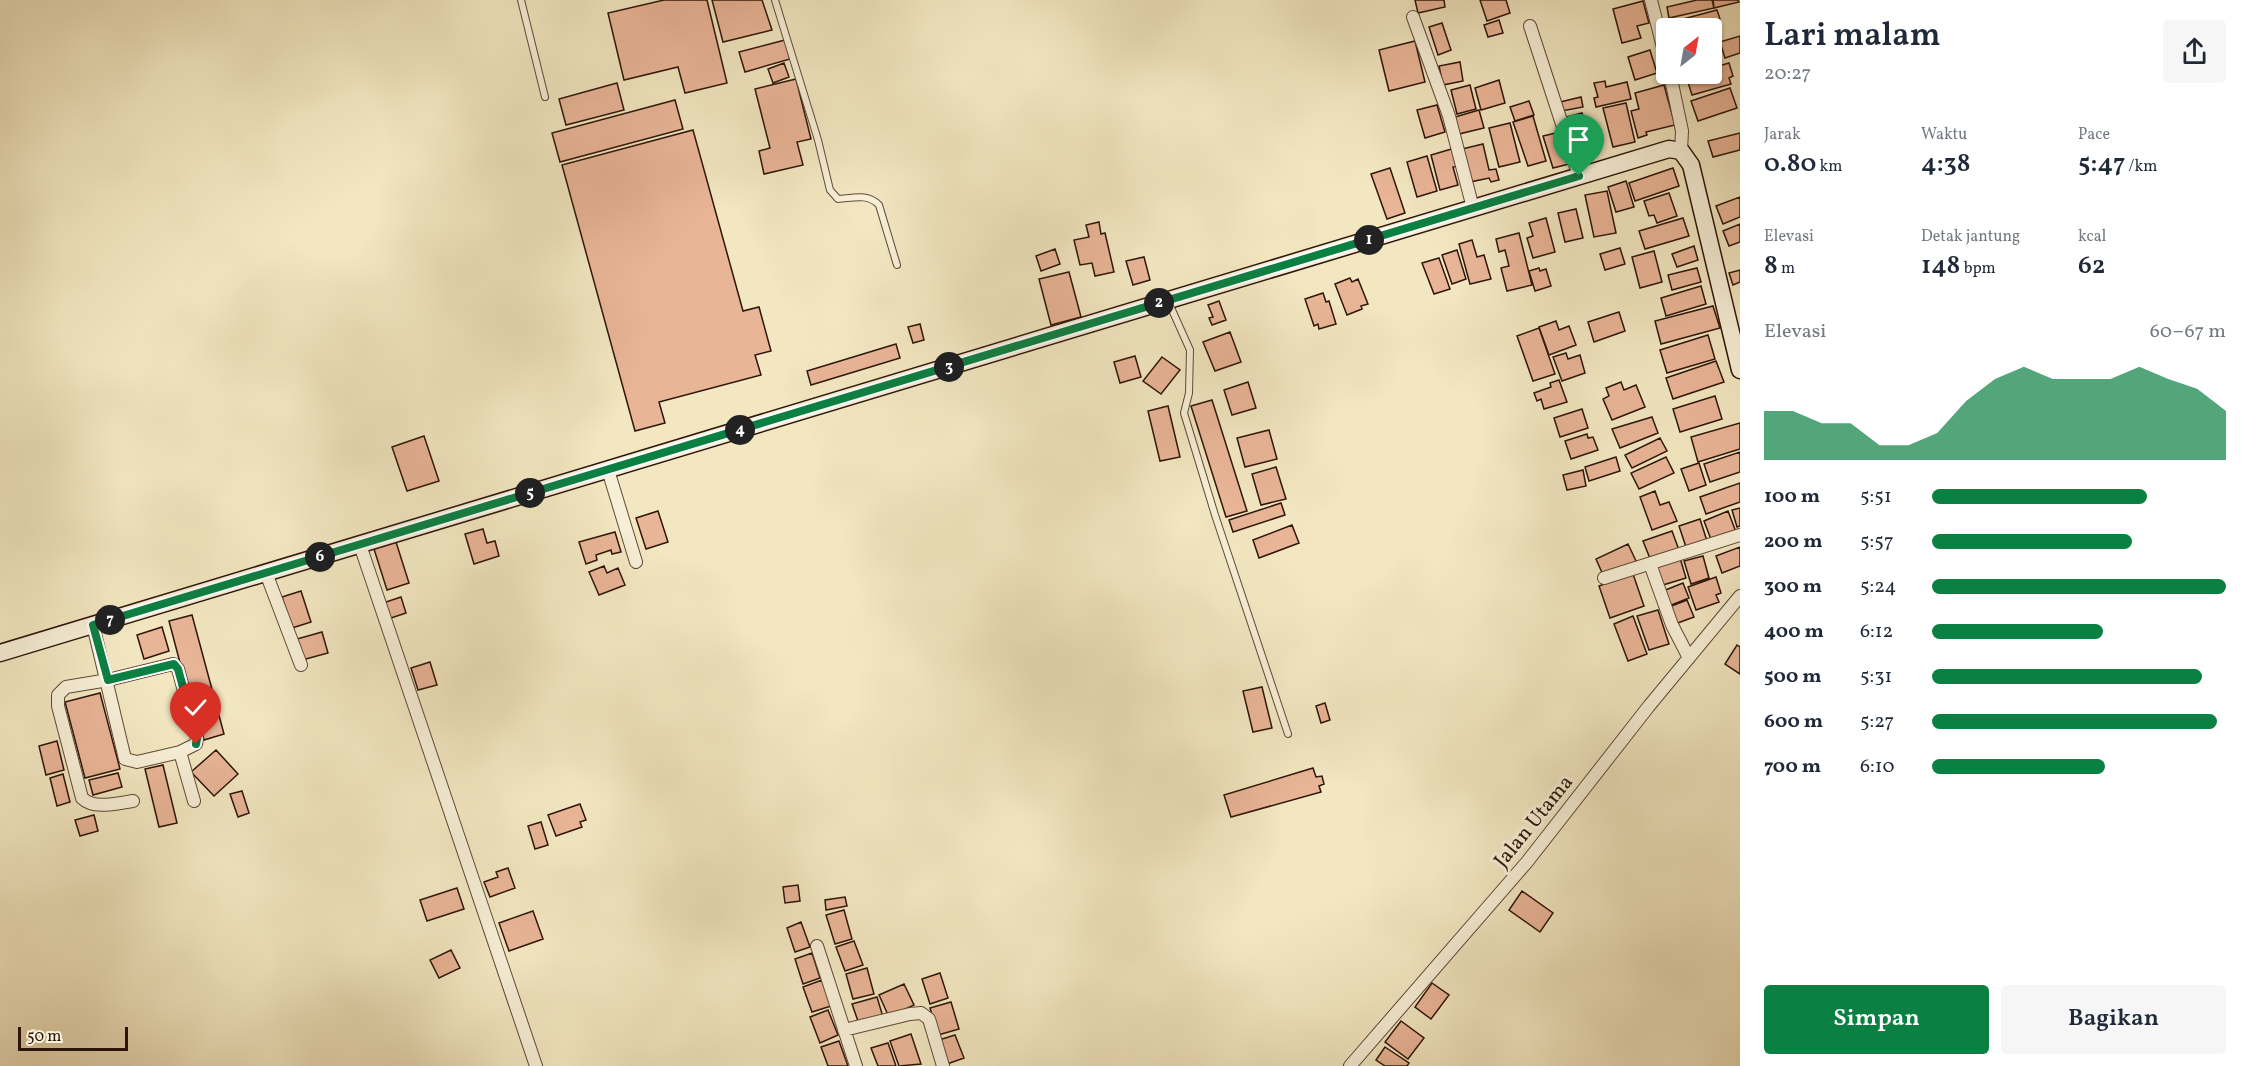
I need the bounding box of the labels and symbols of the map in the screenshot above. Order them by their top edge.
north arrow [1656,18,1722,84]
pin [1553,114,1604,176]
pin: 1 [1354,225,1384,255]
pin: 2 [1144,288,1174,318]
pin: 3 [934,352,964,382]
pin: 4 [725,415,755,445]
pin: 5 [515,478,545,508]
pin: 6 [305,542,335,572]
pin: 7 [95,605,125,635]
pin [170,682,221,744]
street label: Jalan Utama [1488,769,1581,875]
scale bar [18,1024,128,1052]

